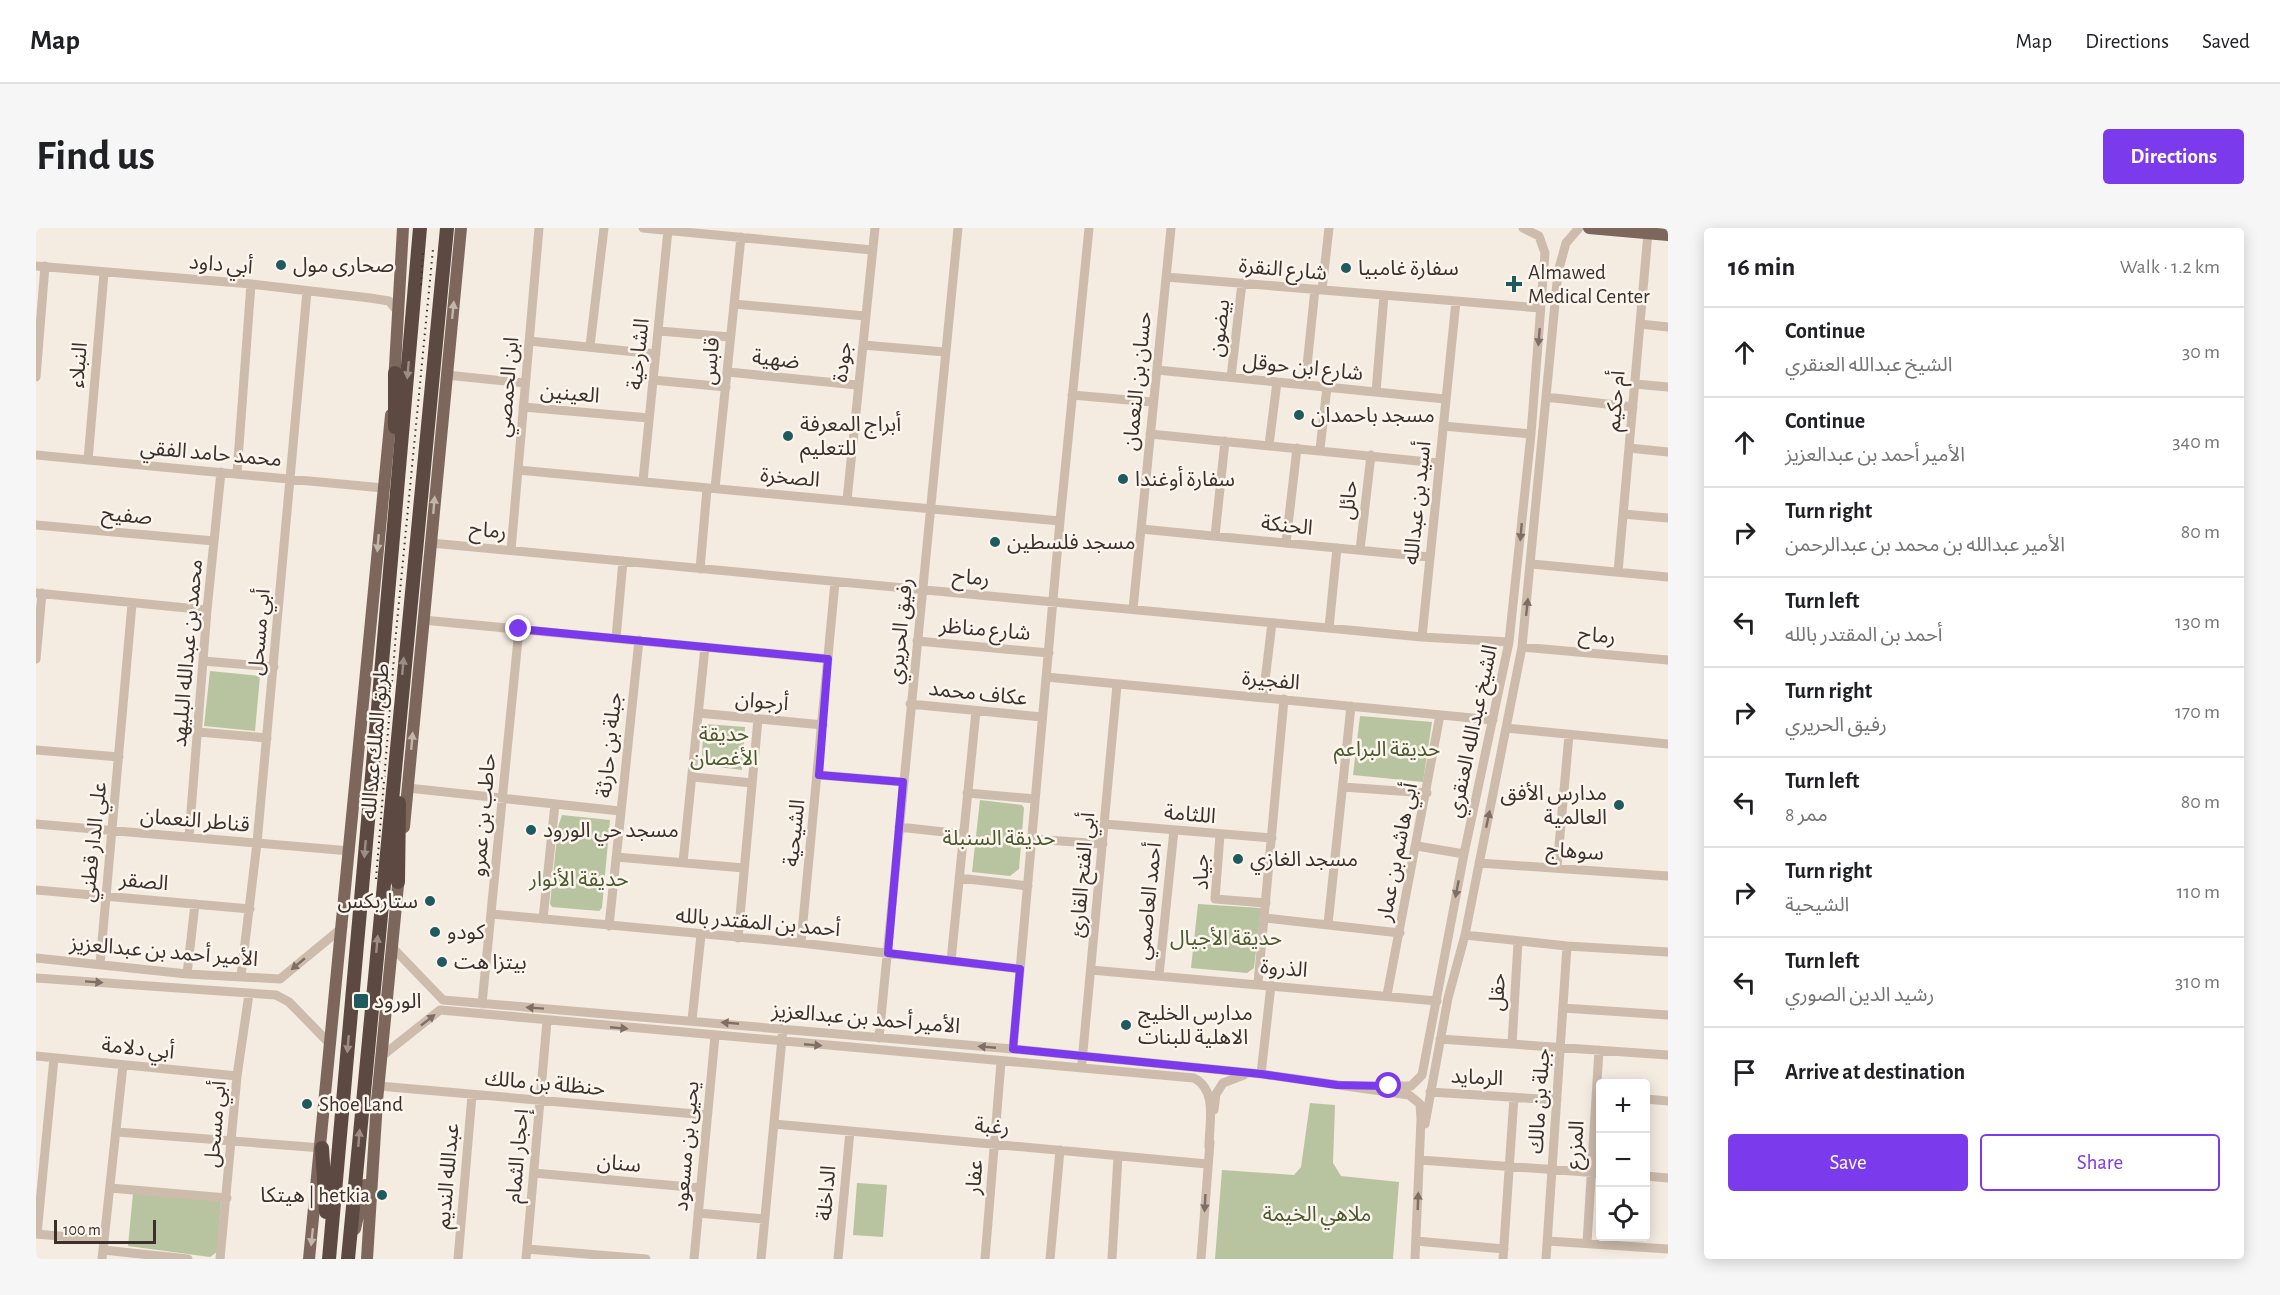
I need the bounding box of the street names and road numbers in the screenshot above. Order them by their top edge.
street label: أبي داود [188,249,254,283]
street label: شارع النقرة [1238,255,1328,288]
street label: بيضون [1206,298,1234,358]
street label: حسان بن النعمان [1120,310,1156,452]
street label: الشارخية [624,317,654,391]
street label: ابن الحمصي [493,336,527,439]
street label: قابس [698,336,724,386]
street label: النبلاء [66,341,91,389]
street label: جودة [830,341,856,384]
street label: ضهية [751,347,801,373]
street label: شارع ابن حوقل [1241,351,1364,388]
street label: أم حكيم [1600,369,1634,433]
street label: العينين [539,380,601,408]
street label: محمد حامد الفقي [139,437,283,475]
street label: أسيد بن عبدالله [1398,440,1435,566]
street label: الصخرة [759,464,821,492]
street label: حائل [1336,479,1362,521]
street label: صفيح [100,503,153,532]
street label: الحنكة [1260,512,1314,539]
street label: رماح [468,518,508,547]
street label: محمد بن عبدالله البليهد [169,558,207,748]
street label: رماح [951,565,991,594]
street label: رفيق الحريري [884,577,921,686]
street label: أبي مسحل [243,588,279,677]
street label: شارع مناظر [937,615,1031,648]
street label: رماح [1577,623,1617,652]
street label: الشيخ عبدالله العنقري [1444,643,1506,820]
street label: طريق الملك عبدالله [358,662,395,820]
street label: الفجيرة [1241,668,1301,694]
street label: عكاف محمد [928,678,1028,709]
street label: أرجوان [734,686,790,715]
street label: جبلة بن حارثة [594,691,626,799]
street label: حاطب بن عمرو [468,752,500,878]
street label: علي الدار قطني [77,781,115,904]
street label: أبي هاشم بن عمار [1371,781,1426,925]
street label: الشيحية [781,798,809,868]
street label: اللثامة [1163,802,1217,827]
street label: قناطر النعمان [139,805,251,837]
street label: أبي الفتح القارئ [1064,811,1103,939]
street label: سوهاج [1545,839,1605,868]
street label: أحمد العاصمي [1129,841,1170,961]
street label: جياد [1191,854,1212,890]
street label: الصقر [117,869,169,895]
street label: أحمد بن المقتدر بالله [675,902,841,941]
street label: الأمير أحمد بن عبدالعزيز [68,930,259,971]
street label: الذروة [1259,956,1308,982]
street label: حقل [1486,972,1510,1012]
street label: الأمير أحمد بن عبدالعزيز [770,997,961,1038]
street label: أبي دلامة [100,1032,176,1068]
street label: جبلة بن مالك [1525,1047,1555,1155]
street label: الرمايد [1450,1066,1504,1090]
street label: حنظلة بن مالك [484,1068,606,1100]
street label: أبي مسحل [199,1080,235,1169]
street label: يحيى بن مسعود [670,1080,704,1212]
street label: إحجار الثمام [503,1107,537,1205]
street label: رغبة [973,1115,1010,1139]
street label: المزرع [1563,1120,1592,1171]
street label: عبدالله النديم [432,1122,467,1230]
street label: سنان [596,1151,642,1177]
street label: عفار [962,1159,987,1196]
street label: الداخلة [814,1164,839,1222]

